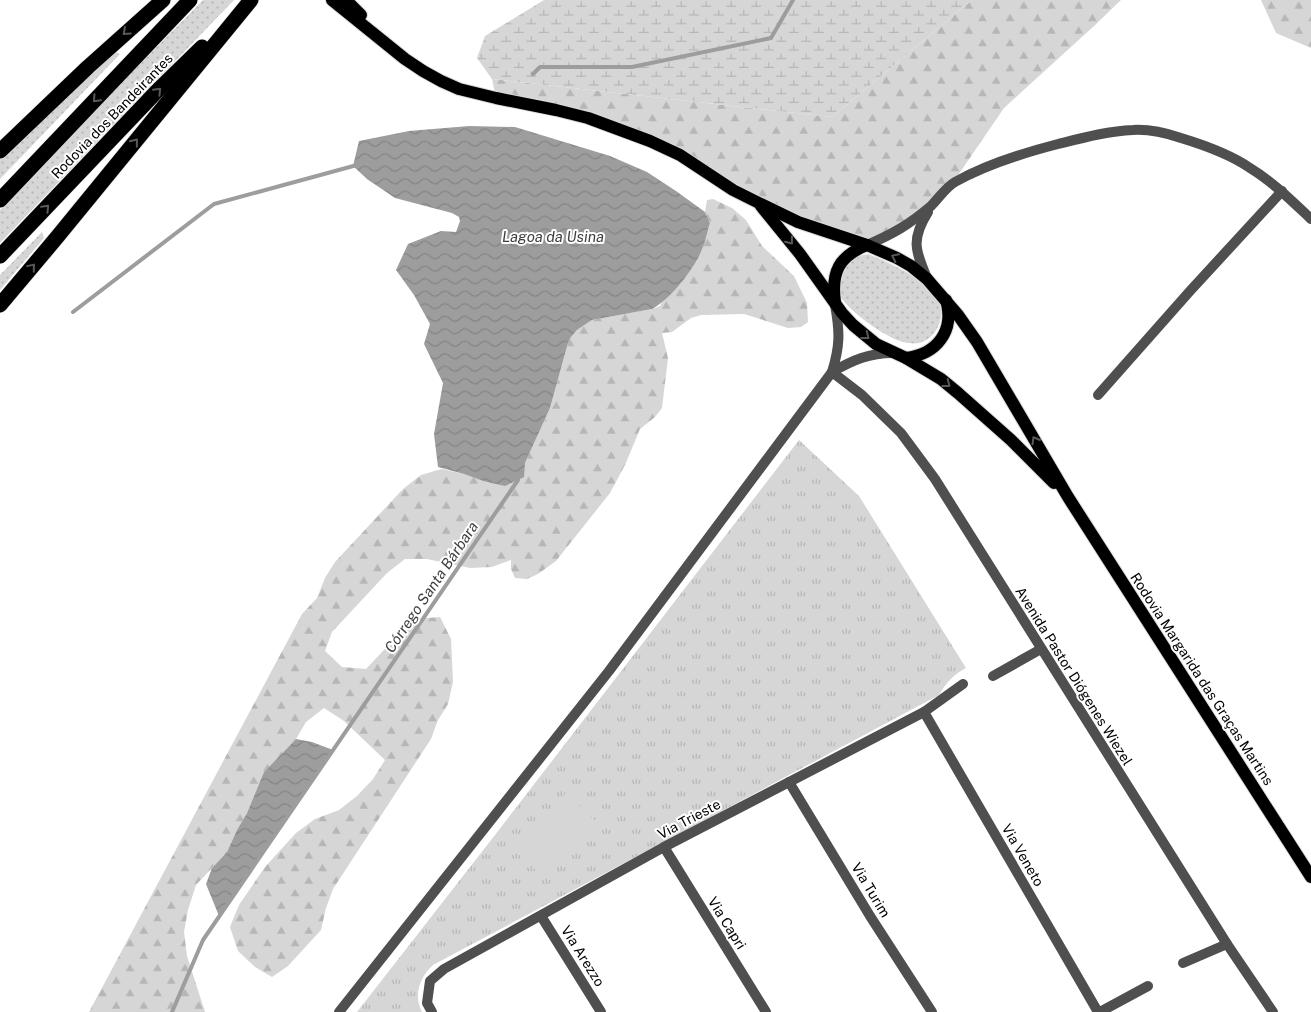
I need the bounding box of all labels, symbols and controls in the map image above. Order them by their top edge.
one-way arrow [123,27,132,36]
street label: Rodovia dos Bandeirantes [48,50,176,182]
one-way arrow [152,87,161,96]
one-way arrow [93,93,102,102]
one-way arrow [129,139,137,148]
one-way arrow [40,205,49,214]
water label: Lagoa da Usina [502,228,604,245]
one-way arrow [784,235,793,245]
one-way arrow [891,254,900,264]
one-way arrow [26,264,35,273]
one-way arrow [860,330,870,339]
one-way arrow [941,379,950,387]
one-way arrow [1031,436,1041,445]
water label: Córrego Santa Bárbara [381,518,481,656]
street label: Rodovia Margarida das Graças Martins [1127,570,1277,788]
street label: Avenida Pastor Diógenes Wiezel [1012,584,1136,768]
street label: Via Trieste [655,796,723,842]
street label: Via Veneto [999,821,1047,889]
street label: Via Turim [848,860,894,920]
street label: Via Capri [705,894,749,952]
street label: Via Arezzo [558,923,608,989]

